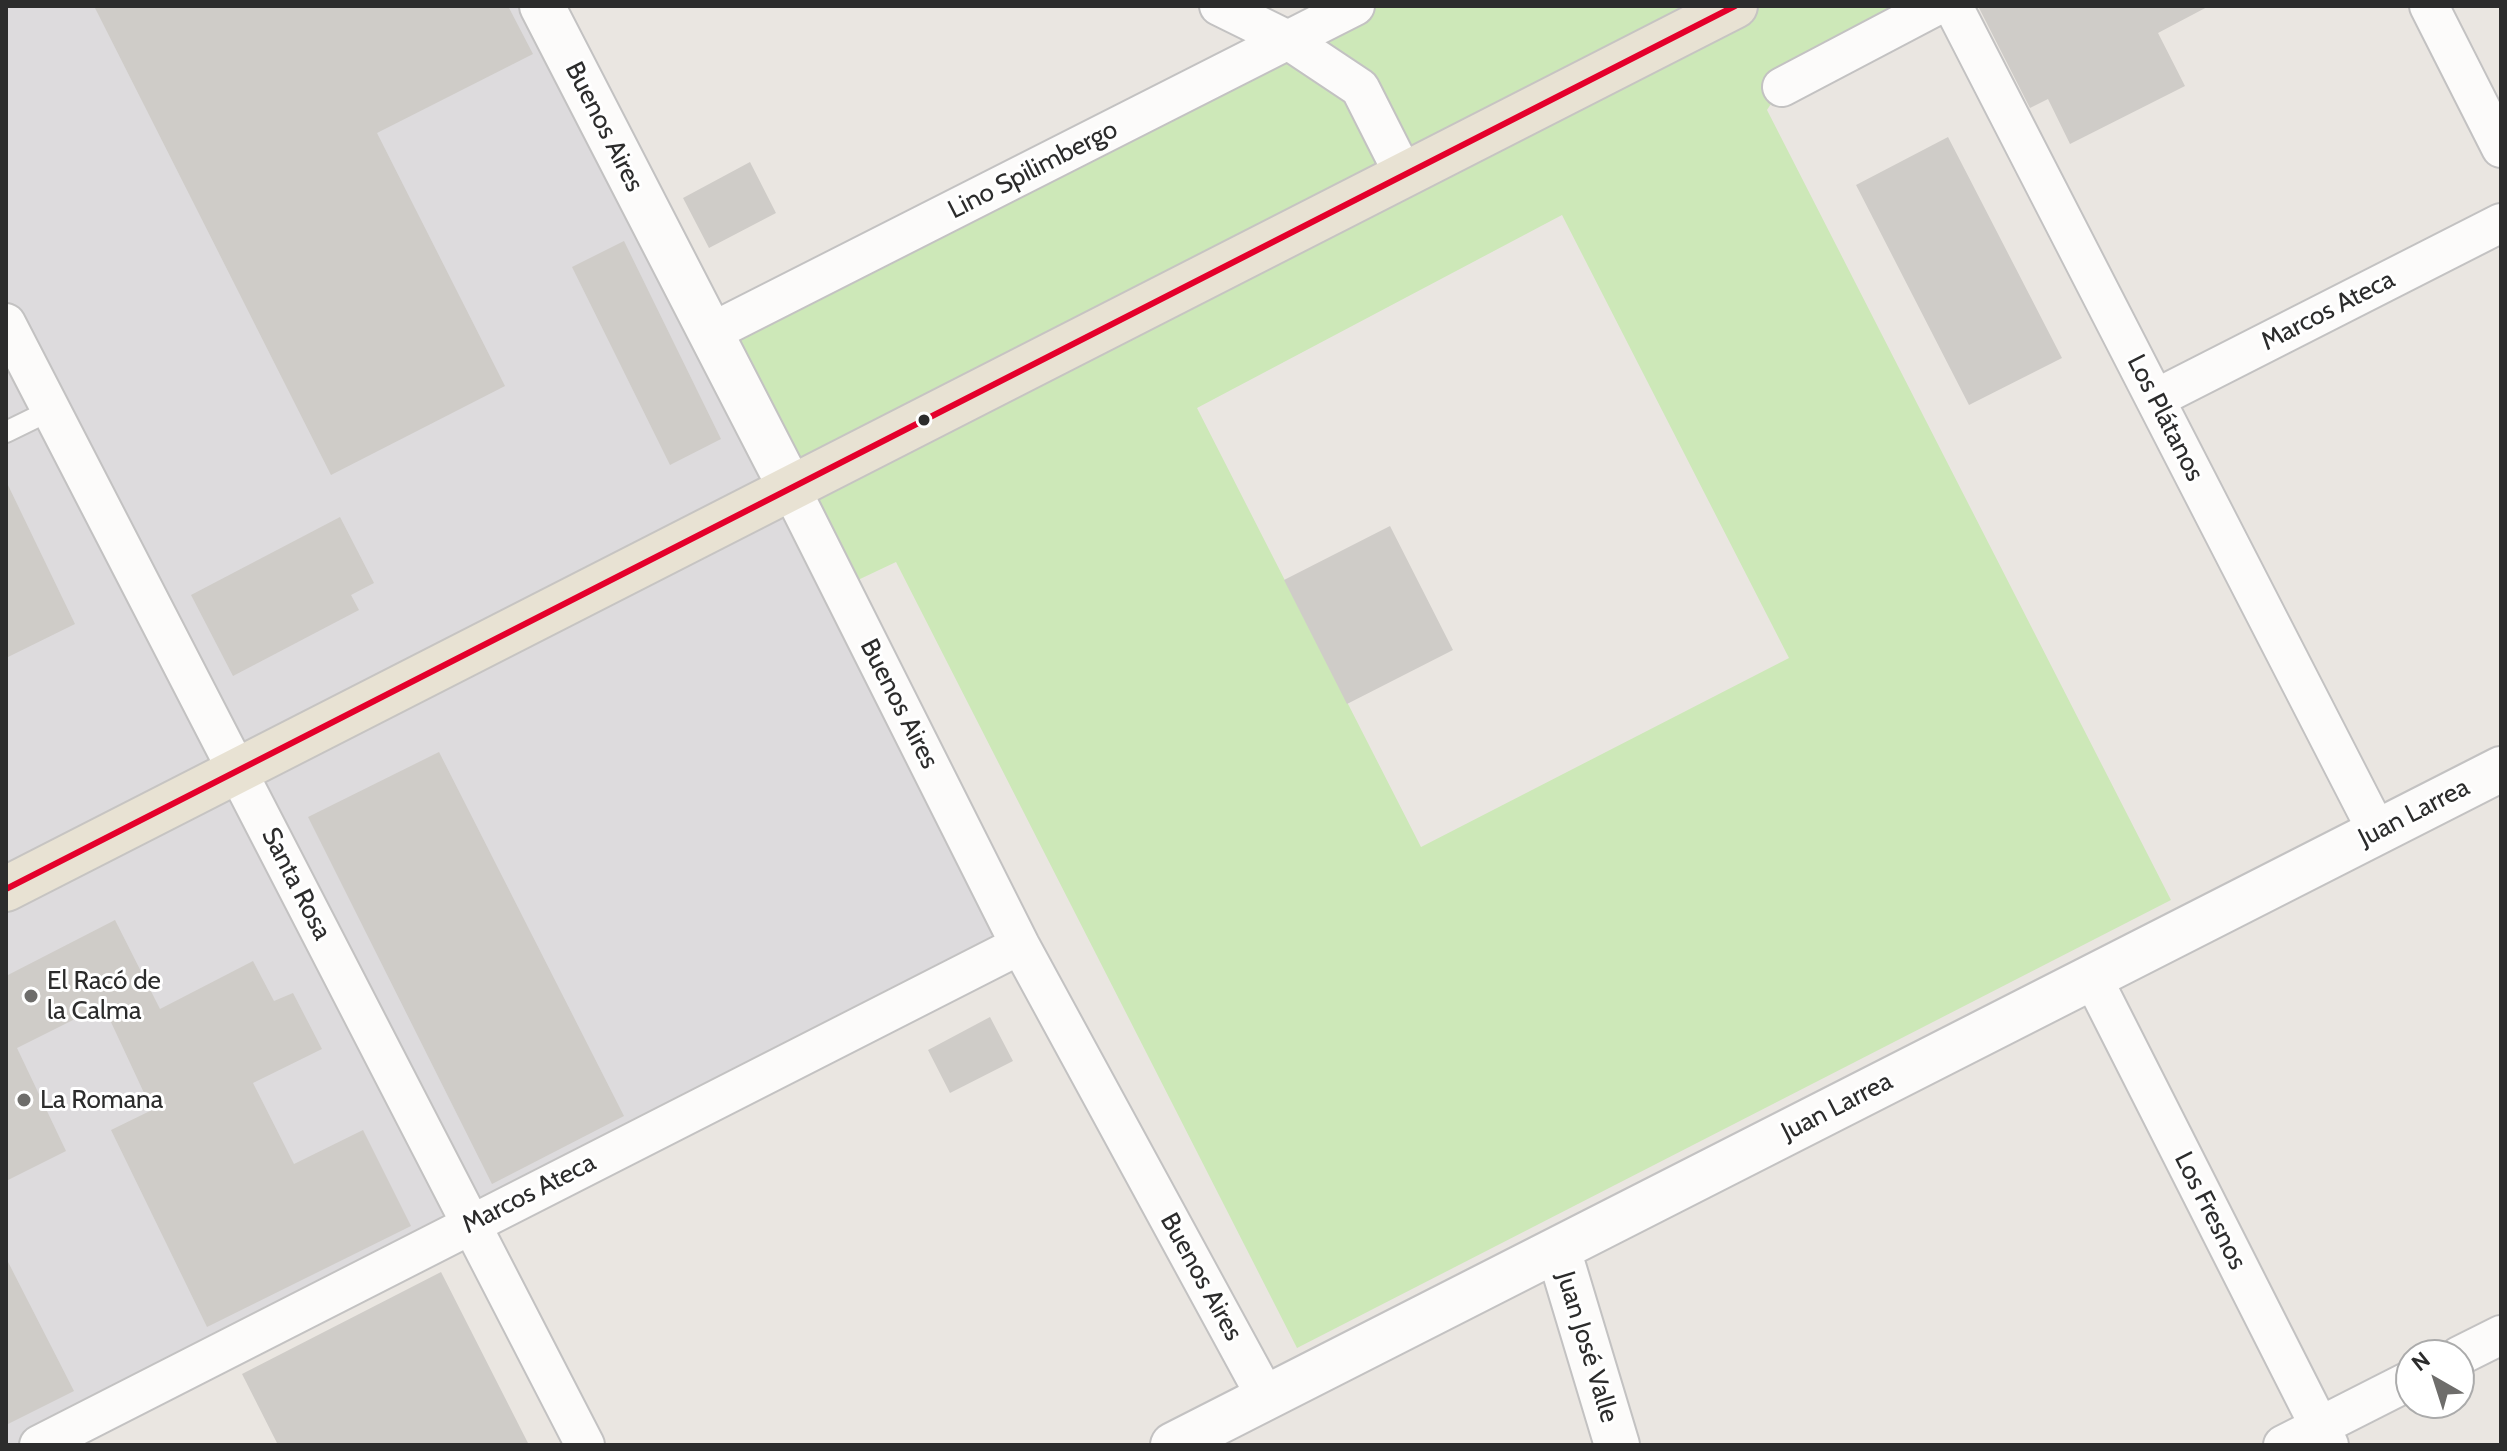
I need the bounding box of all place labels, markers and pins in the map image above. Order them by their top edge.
unlabelled marker [916,412,932,428]
place label: El Racó de la Calma [47,965,161,1026]
marker: El Racó de la Calma [22,987,40,1005]
place label: La Romana [40,1084,163,1116]
marker: La Romana [15,1091,33,1109]

